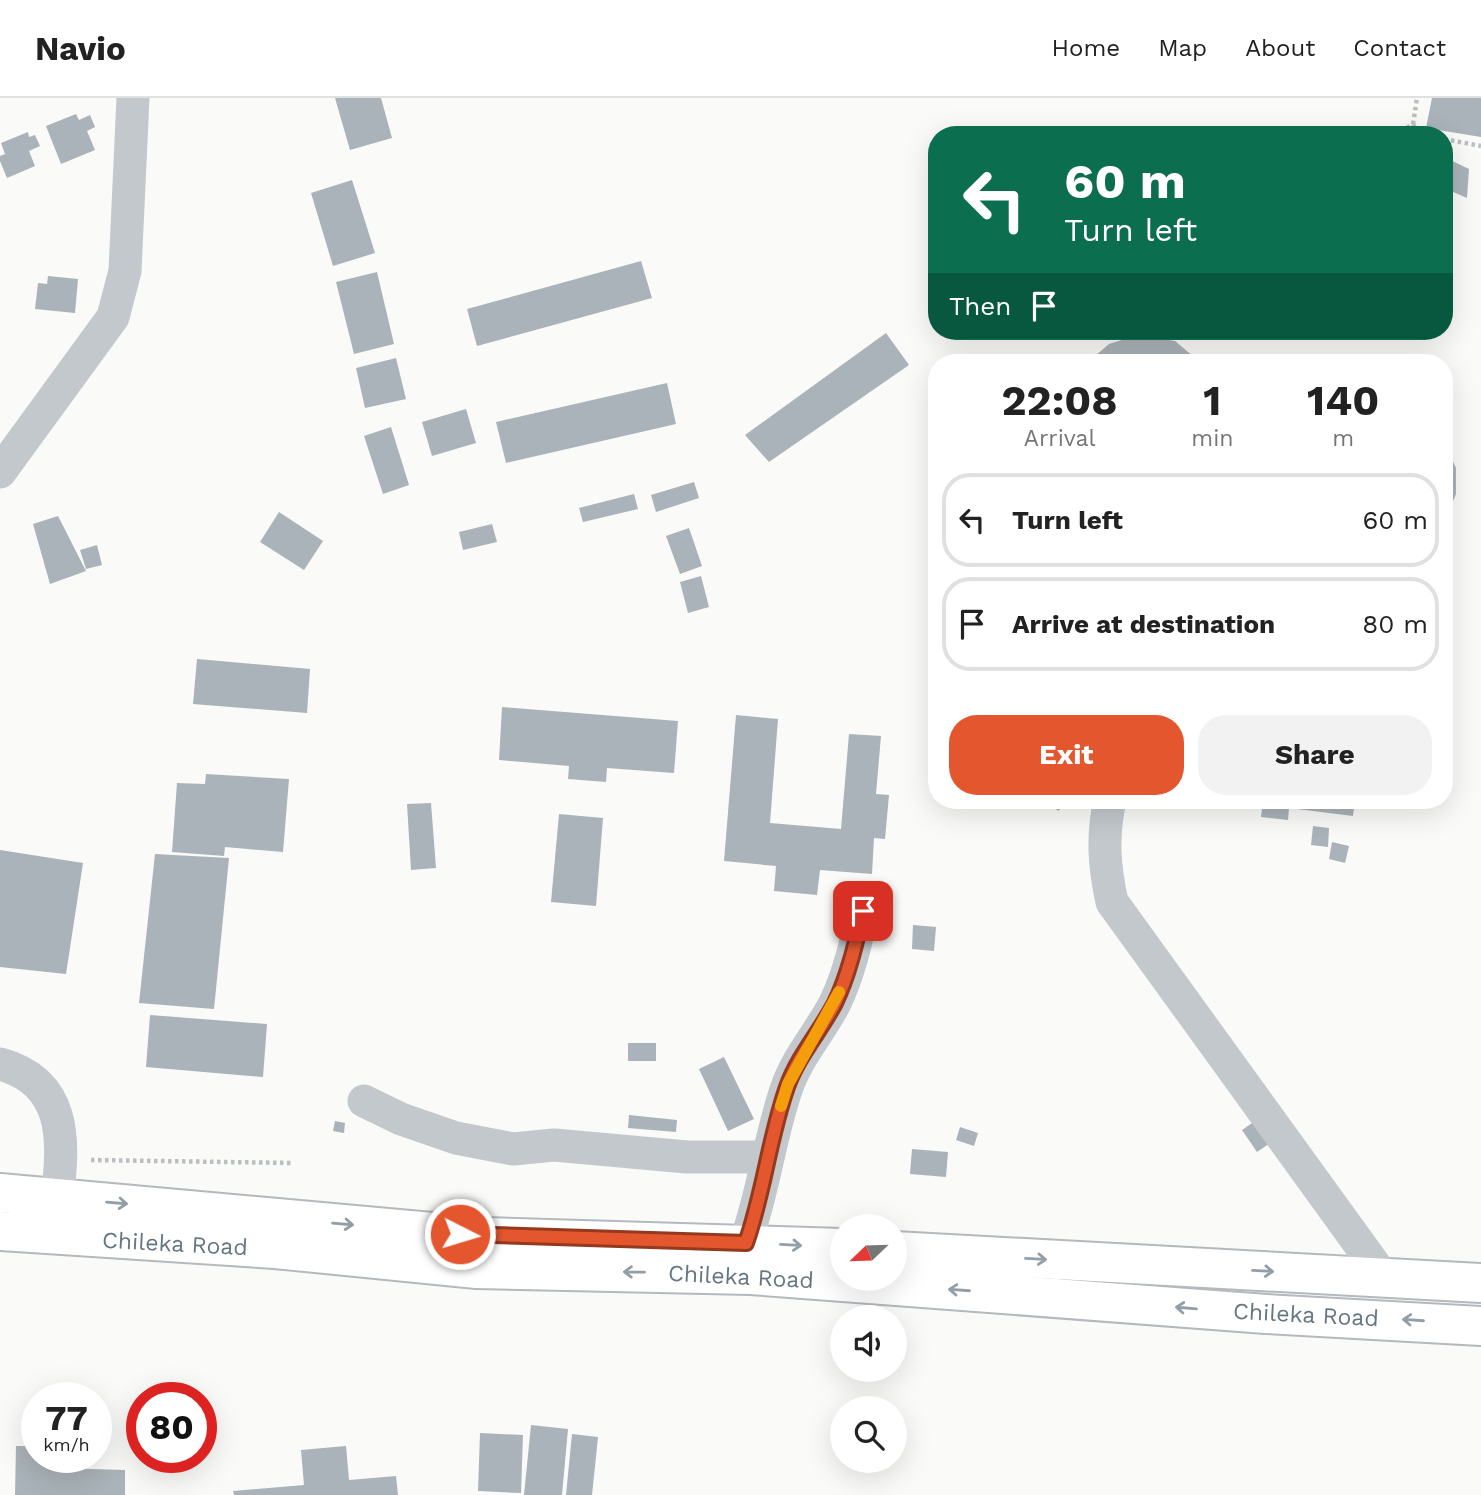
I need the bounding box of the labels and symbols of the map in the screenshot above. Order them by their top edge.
pin [833,881,893,941]
one-way arrow [105,1197,128,1210]
position arrow [423,1197,497,1271]
north arrow [830,1214,906,1292]
one-way arrow [332,1218,354,1231]
street label: Chileka Road [102,1227,248,1261]
one-way arrow [779,1239,802,1252]
one-way arrow [1024,1252,1047,1265]
street label: Chileka Road [668,1260,814,1294]
one-way arrow [1251,1265,1274,1278]
one-way arrow [623,1266,646,1279]
one-way arrow [948,1283,971,1296]
street label: Chileka Road [1233,1298,1379,1332]
one-way arrow [1175,1301,1198,1314]
one-way arrow [1402,1314,1425,1327]
speed limit sign: 80 [126,1382,217,1473]

